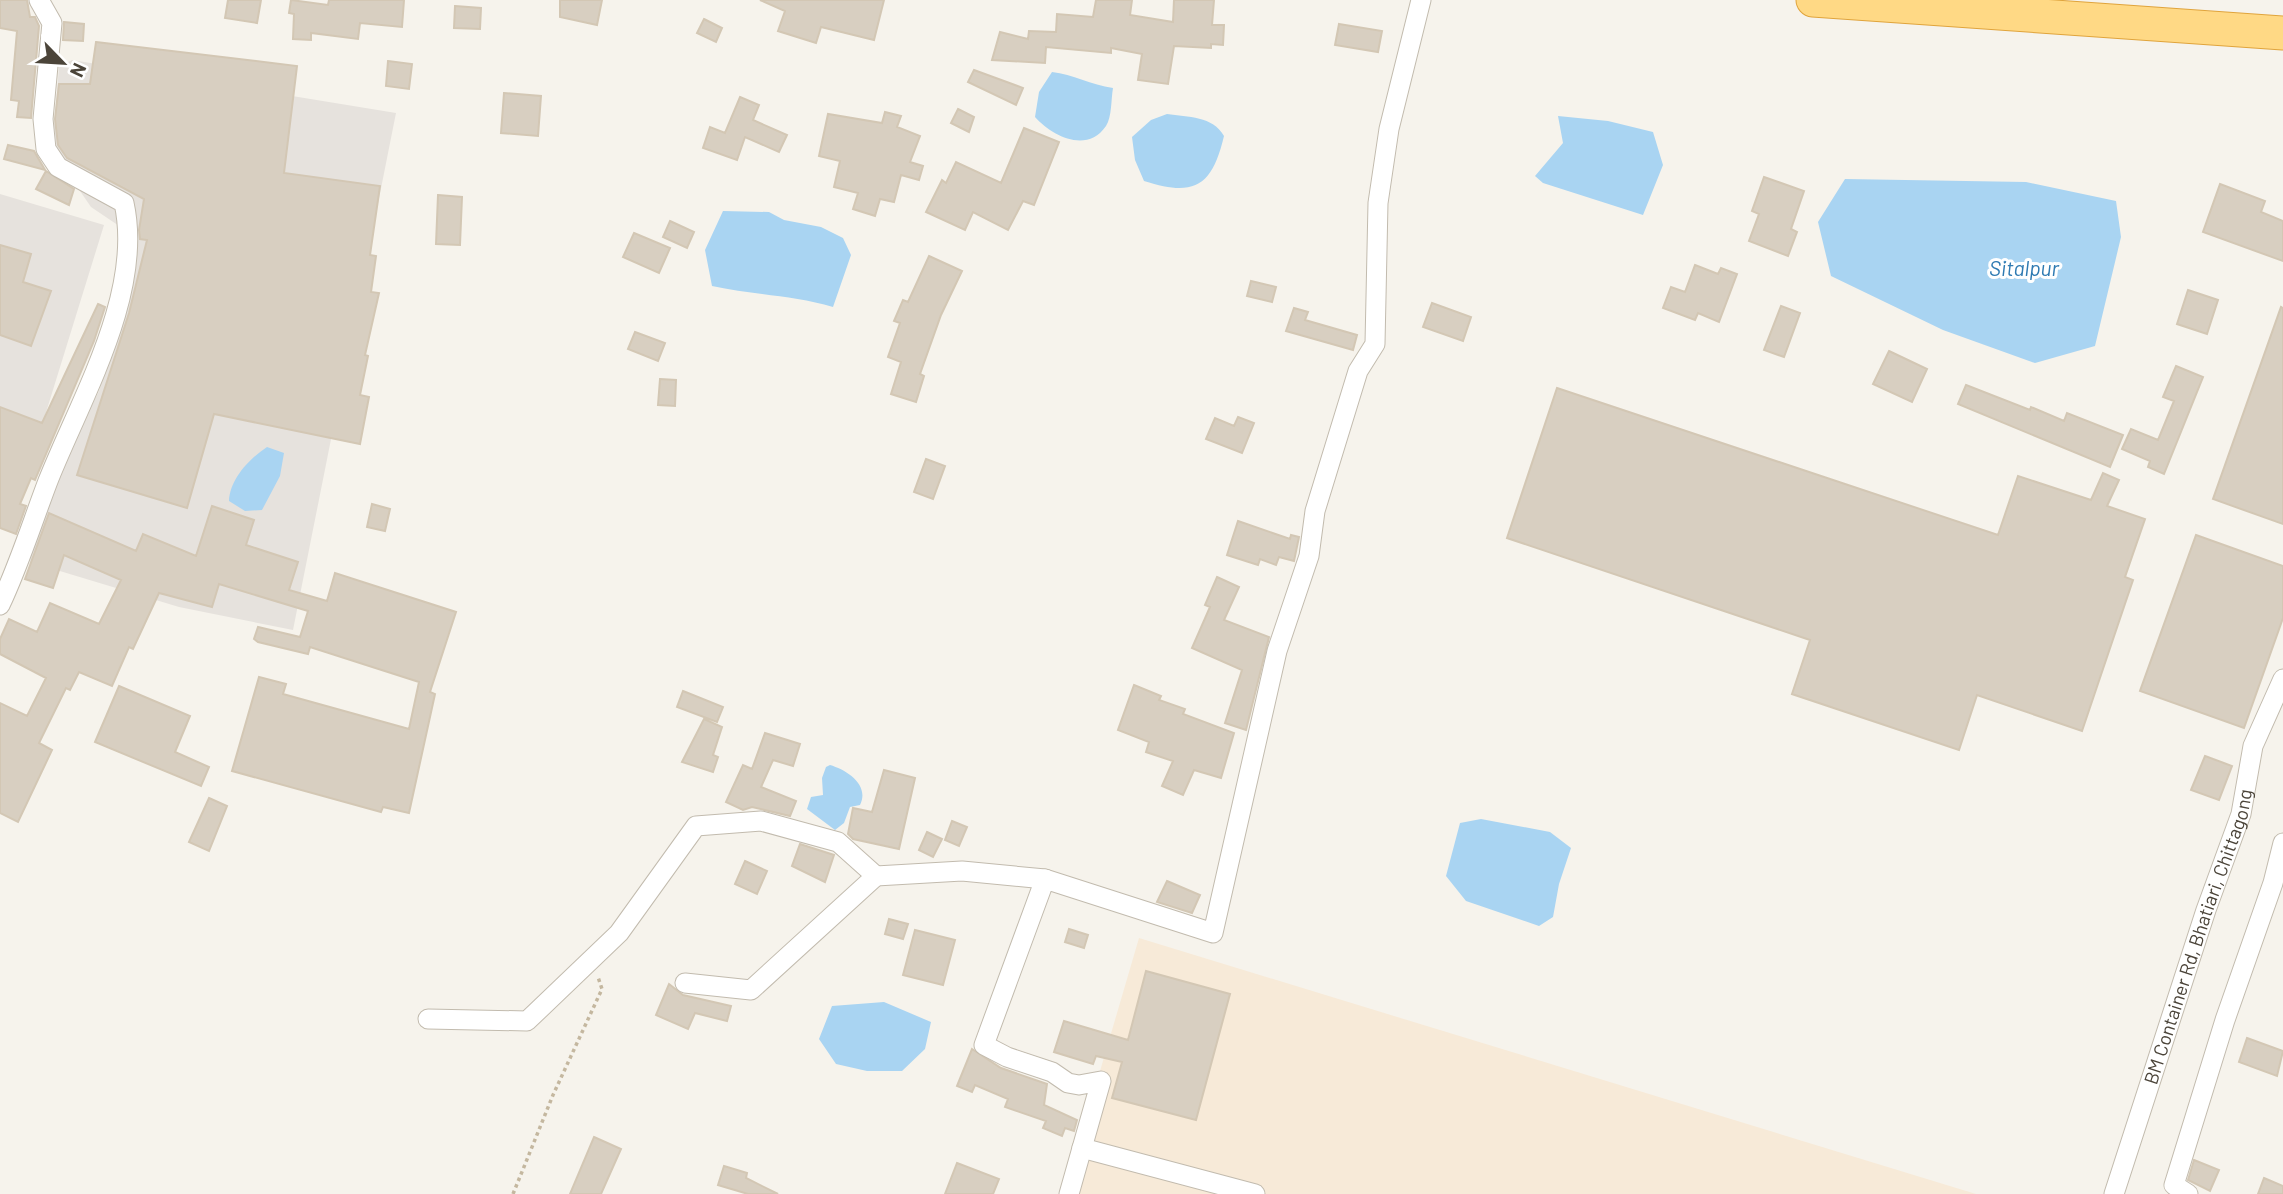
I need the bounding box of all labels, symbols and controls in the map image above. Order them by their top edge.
north arrow [28,28,98,98]
text: N [66,60,92,81]
water label: Sitalpur [1989,255,2059,280]
street label: BM Container Rd, Bhatiari, Chittagong [2138,787,2256,1087]

